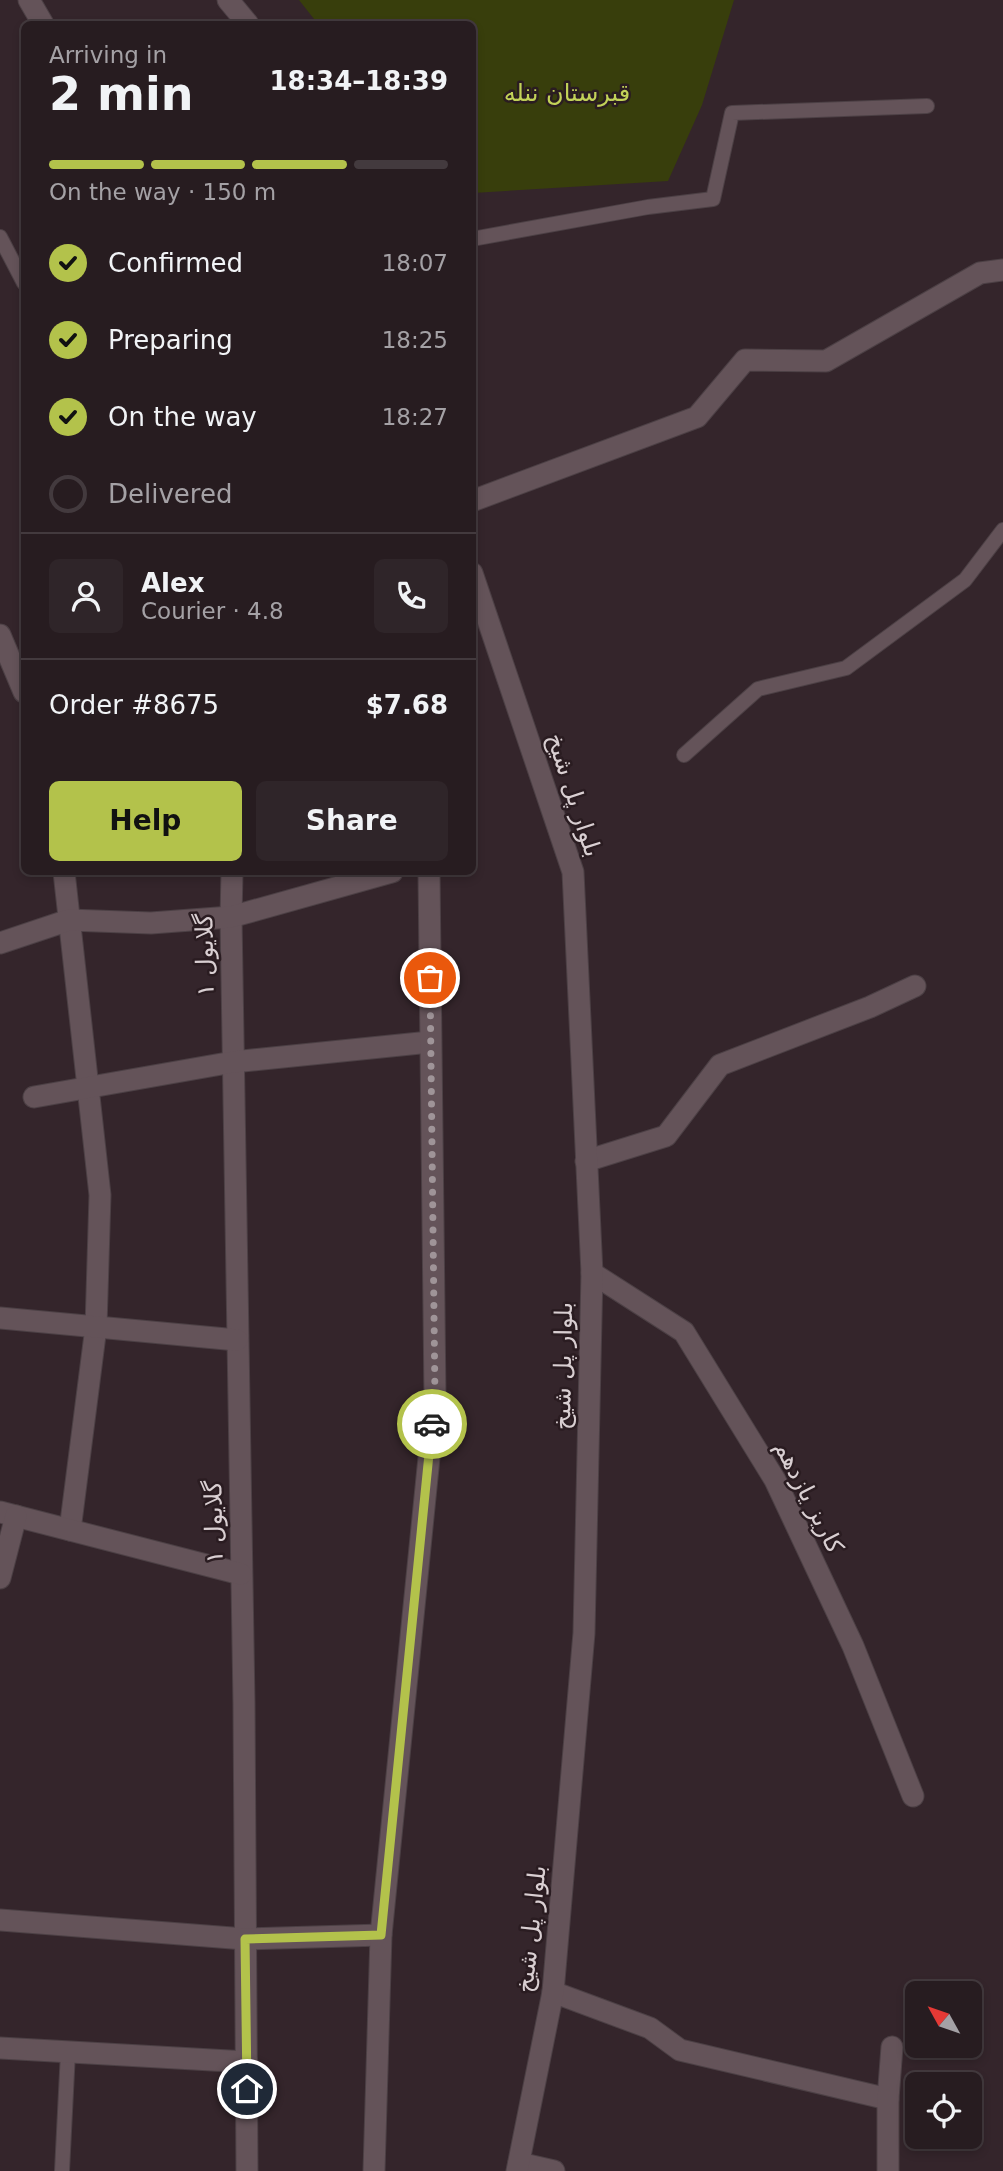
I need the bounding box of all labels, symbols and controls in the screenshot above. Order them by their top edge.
text: Arriving in [49,42,167,68]
text: 18:34–18:39 [269,66,448,96]
text: 2 min [49,67,193,121]
park label: قبرستان ننله [504,79,630,107]
text: On the way · 150 m [49,179,276,205]
icon: check [49,244,87,282]
text: Confirmed [108,248,243,278]
text: 18:07 [382,250,448,276]
icon: check [49,321,87,359]
text: Preparing [108,325,233,355]
text: 18:25 [382,327,448,353]
icon: check [49,398,87,436]
text: On the way [108,402,257,432]
text: 18:27 [382,404,448,430]
text: Delivered [108,479,232,509]
button: person [49,559,123,633]
button: phone [374,559,448,633]
text: Alex [141,568,204,598]
text: Courier · 4.8 [141,598,284,624]
text: Order #8675 [49,690,219,720]
text: $7.68 [366,690,448,720]
street label: بلوار پل شیخ [541,730,607,860]
button: Help [49,781,242,861]
button: Share [256,781,448,861]
street label: گلایول ۱ [190,913,220,997]
pin [400,948,460,1008]
icon: bag [411,959,449,997]
street label: بلوار پل شیخ [548,1302,578,1430]
courier [397,1389,467,1459]
icon: car [413,1405,451,1443]
street label: کاریز یازدهم [769,1436,850,1559]
street label: گلایول ۱ [199,1480,229,1564]
street label: بلوار پل شیخ [510,1864,552,1994]
north arrow [905,1981,982,2058]
map controls [905,1981,982,2149]
pin [217,2059,277,2119]
icon: home [228,2070,266,2108]
button: locate [905,2072,982,2149]

